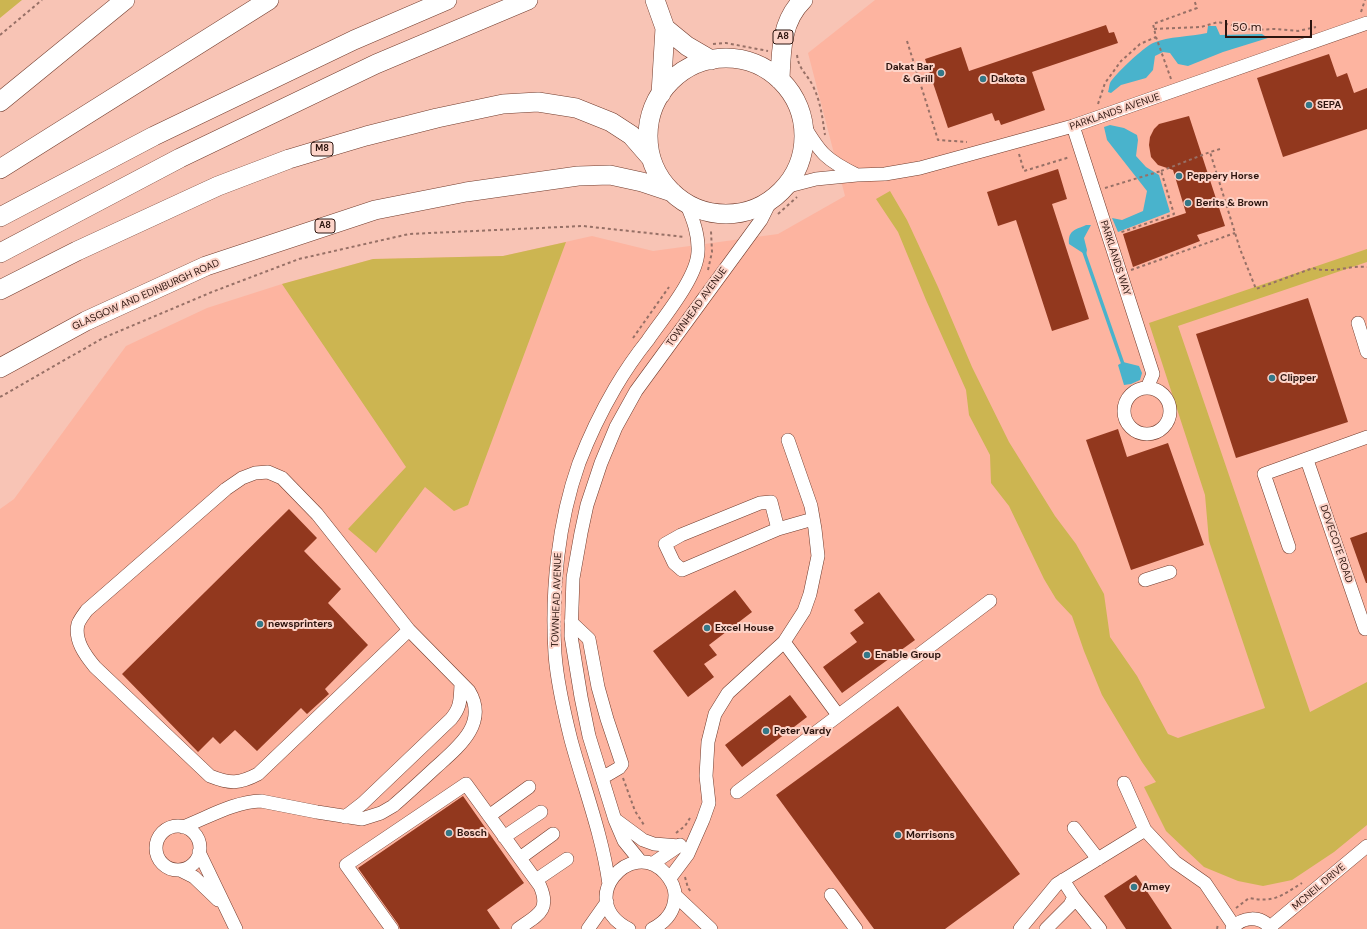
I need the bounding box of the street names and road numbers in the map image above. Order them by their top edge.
road number: A8 [773,30,793,44]
street label: PARKLANDS AVENUE [1068,91,1162,133]
road number: M8 [311,142,333,156]
road number: A8 [315,219,335,233]
street label: PARKLANDS WAY [1097,219,1133,297]
street label: GLASGOW AND EDINBURGH ROAD [71,257,221,333]
street label: TOWNHEAD AVENUE [664,265,730,349]
street label: DOVECOTE ROAD [1317,503,1355,585]
street label: TOWNHEAD AVENUE [549,552,565,648]
street label: MCNEIL DRIVE [1290,861,1348,913]

